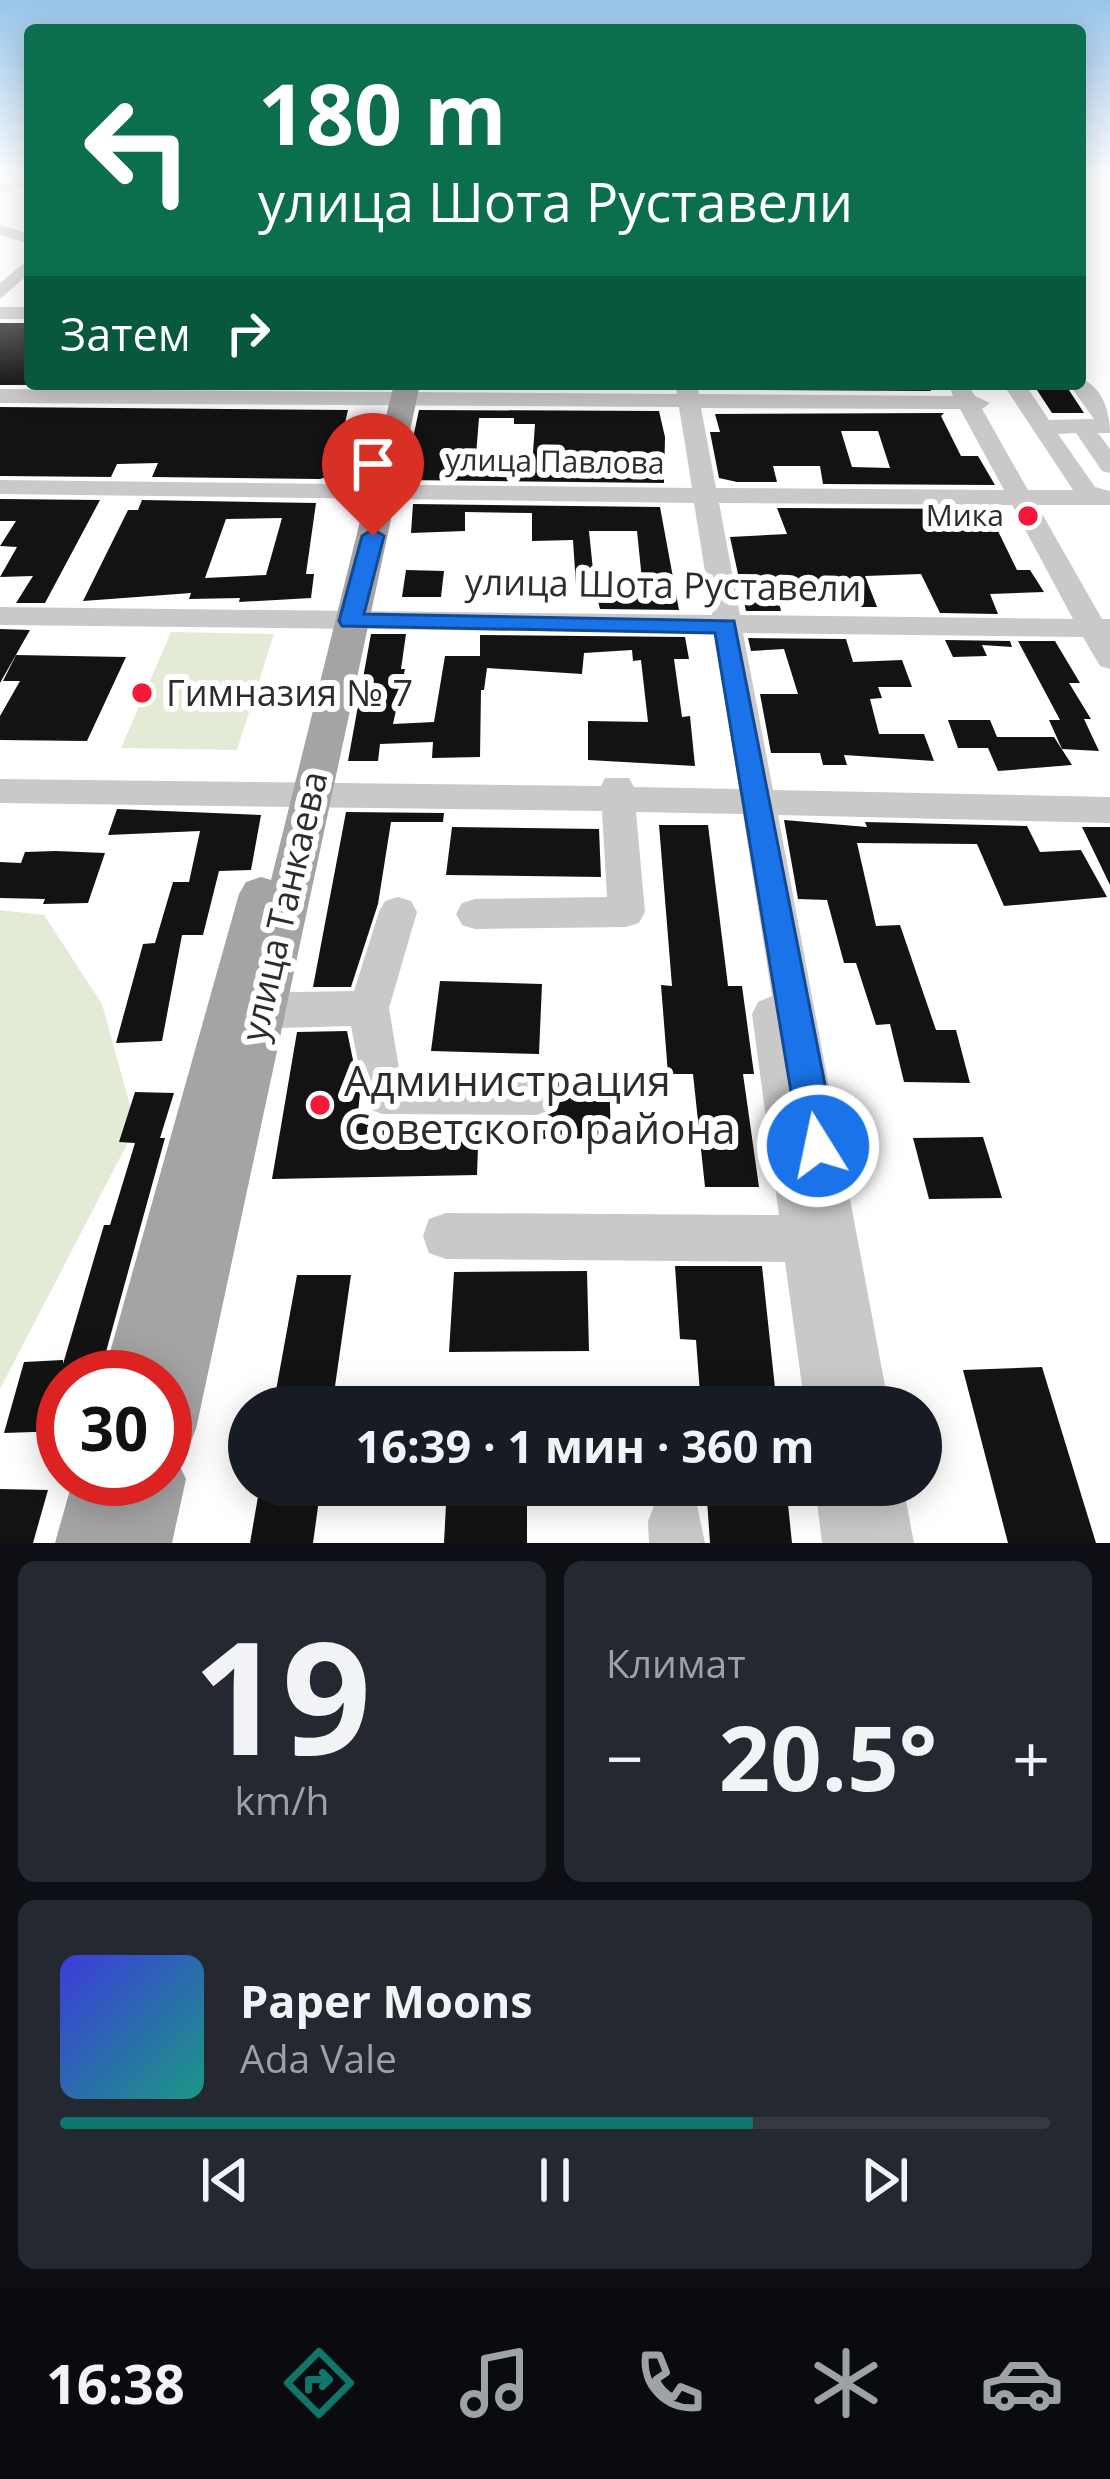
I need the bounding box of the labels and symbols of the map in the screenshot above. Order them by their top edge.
pin [322,413,424,536]
street label: улица Павлова [445,438,665,483]
place label: Мика [926,494,1004,535]
marker: Мика [1015,503,1041,529]
street label: улица Шота Руставели [464,557,862,612]
place label: Гимназия № 7 [166,668,413,717]
marker: Гимназия № 7 [129,680,155,706]
street label: улица Танкаева [229,766,338,1046]
place label: Администрация Советского района [344,1051,735,1156]
position arrow [755,1083,881,1209]
marker: Администрация Советского района [307,1092,333,1118]
speed limit sign: 30 [36,1350,192,1506]

